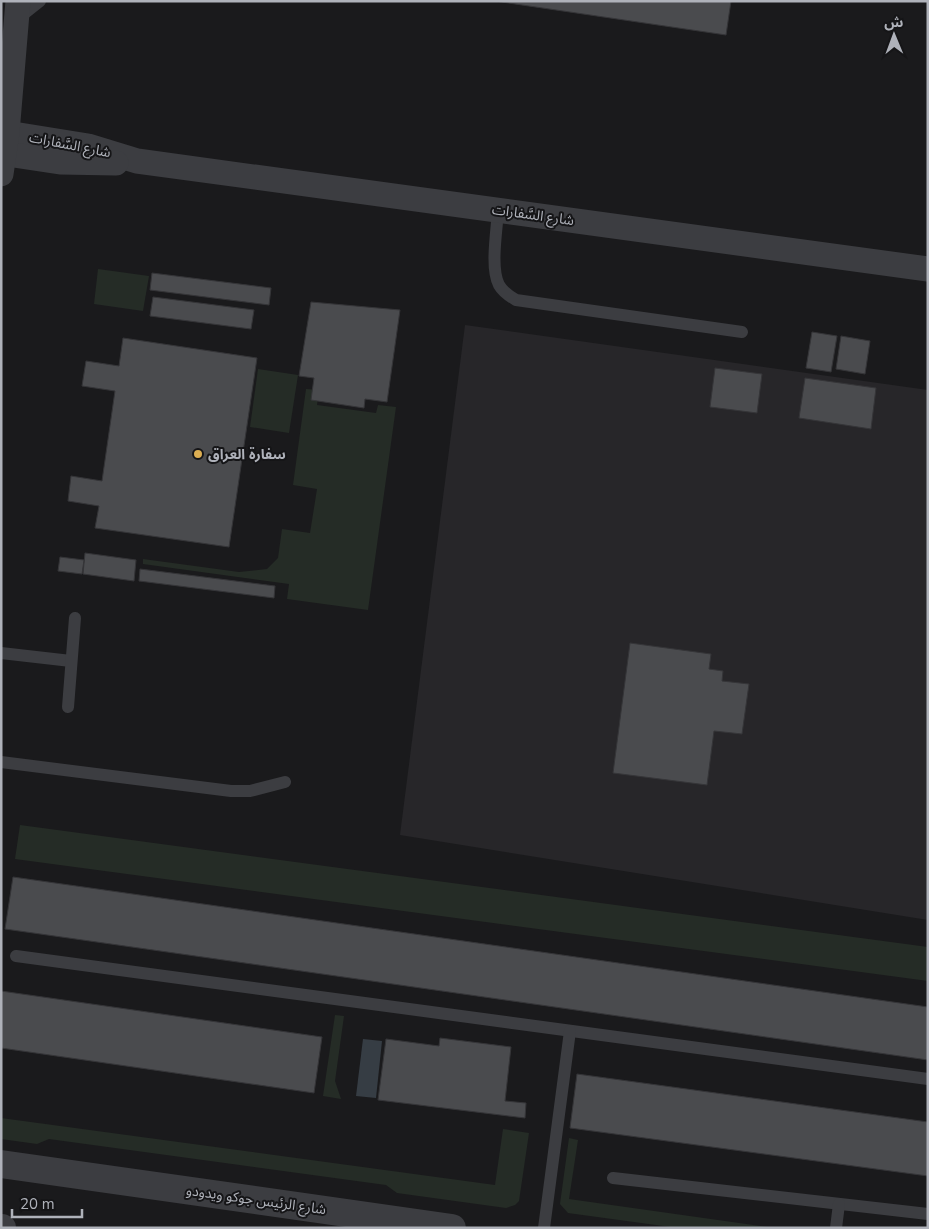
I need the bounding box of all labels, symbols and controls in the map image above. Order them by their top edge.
north arrow [869,10,919,60]
text: ش [884,13,904,32]
street label: شارع السَّفارات [27,128,112,163]
street label: شارع السَّفارات [491,200,575,231]
place label: سفارة العراق [208,445,286,464]
marker: سفارة العراق [192,448,204,460]
street label: شارع الرئيس جوكو ويدودو [185,1181,327,1220]
scale bar [12,1186,82,1218]
text: 20 m [20,1194,55,1214]

